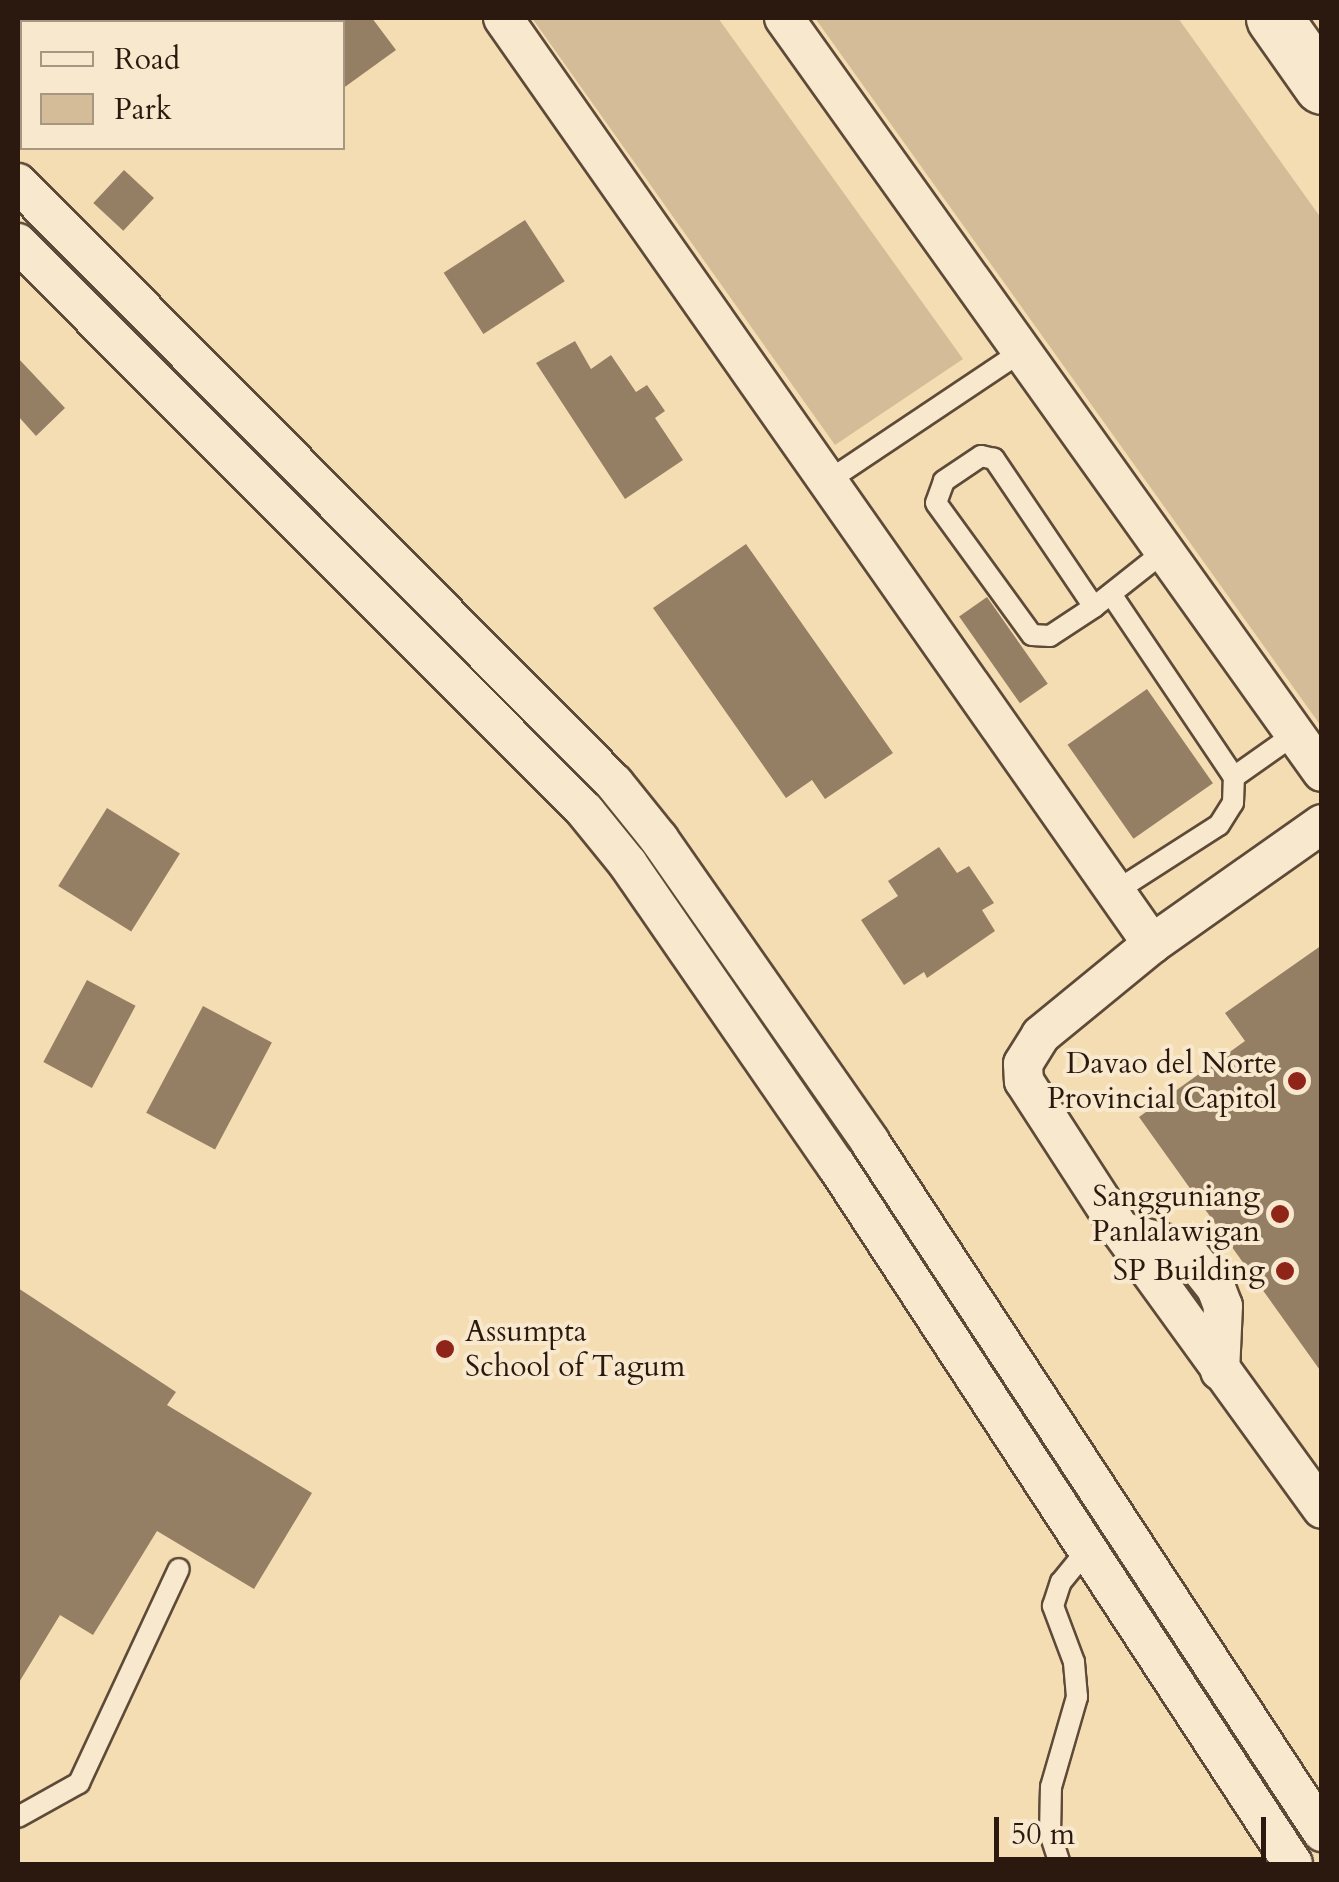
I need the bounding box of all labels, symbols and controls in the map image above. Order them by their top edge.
legend [20,20,345,150]
text: Road [114,39,180,80]
text: Park [114,89,172,130]
place label: Davao del Norte Provincial Capitol [1047,1046,1277,1116]
marker: Davao del Norte Provincial Capitol [1286,1070,1308,1092]
place label: Sangguniang Panlalawigan [1092,1179,1260,1250]
marker: Sangguniang Panlalawigan [1269,1203,1291,1225]
place label: SP Building [1113,1253,1265,1289]
marker: SP Building [1274,1260,1296,1282]
place label: Assumpta School of Tagum [465,1314,685,1384]
marker: Assumpta School of Tagum [434,1338,456,1360]
scale bar [999,1797,1272,1859]
text: 50 m [1011,1814,1075,1855]

